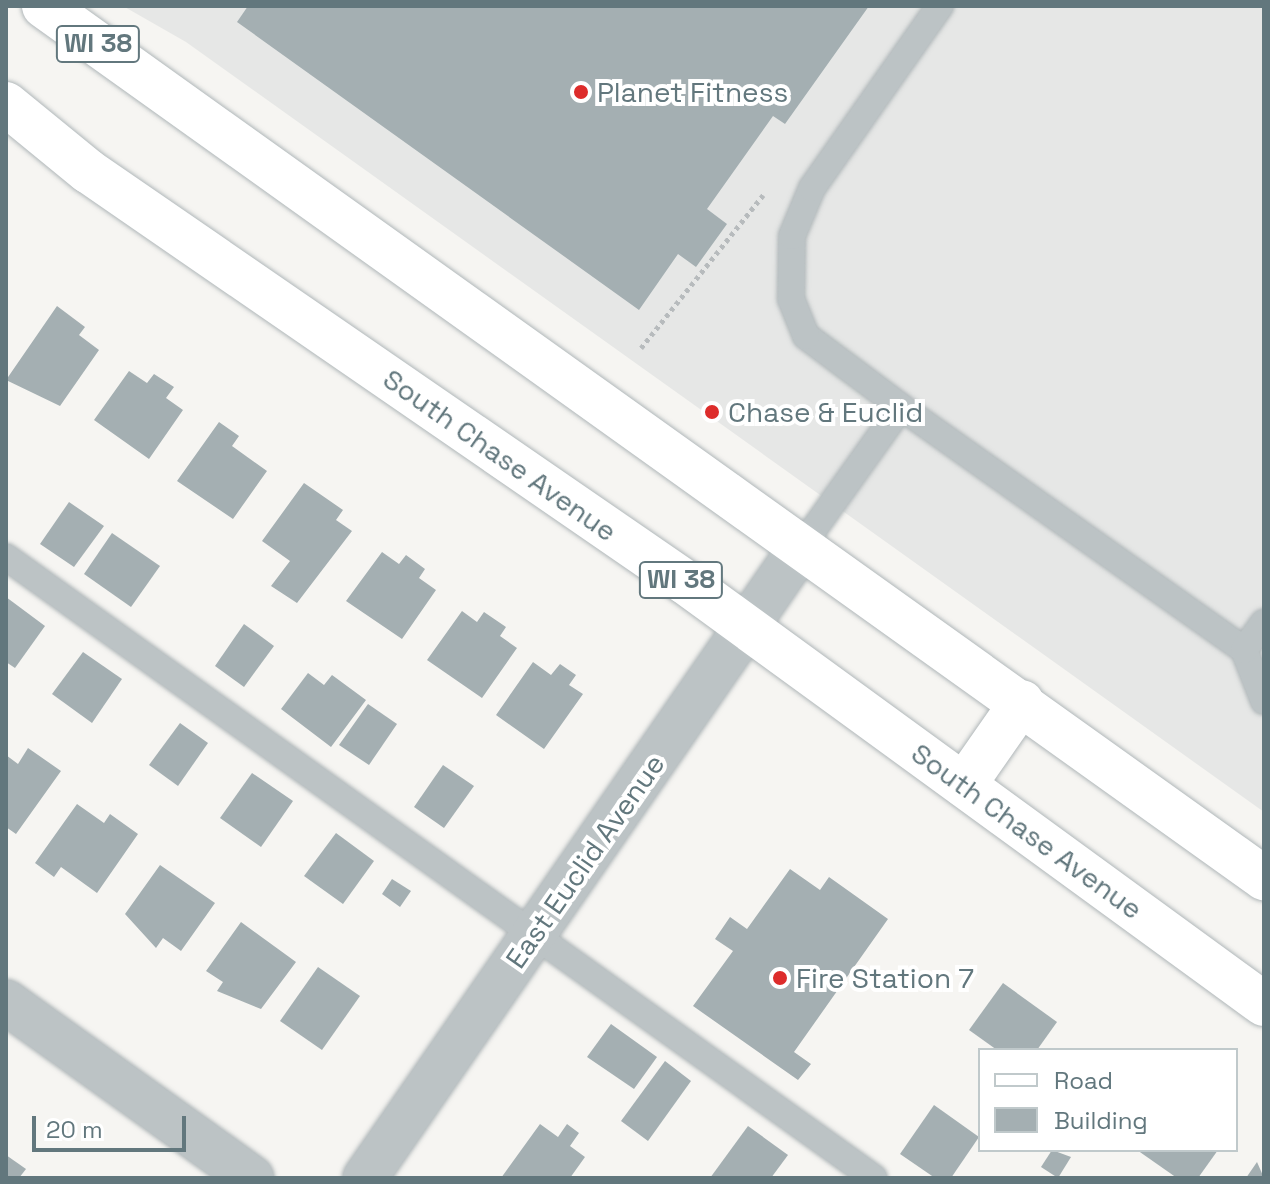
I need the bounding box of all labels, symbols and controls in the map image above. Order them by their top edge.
road number: WI 38 [54,22,142,66]
place label: Planet Fitness [597,75,788,109]
marker: Planet Fitness [572,83,590,101]
street label: South Chase Avenue [377,362,623,548]
place label: Chase & Euclid [728,395,923,429]
marker: Chase & Euclid [703,403,721,421]
road number: WI 38 [637,558,725,602]
street label: South Chase Avenue [905,736,1149,926]
street label: East Euclid Avenue [498,747,672,975]
place label: Fire Station 7 [796,961,974,995]
marker: Fire Station 7 [771,969,789,987]
legend [978,1048,1238,1152]
text: Road [1054,1065,1113,1096]
scale bar [36,1100,190,1150]
text: Building [1054,1105,1148,1136]
text: 20 m [46,1114,103,1145]

